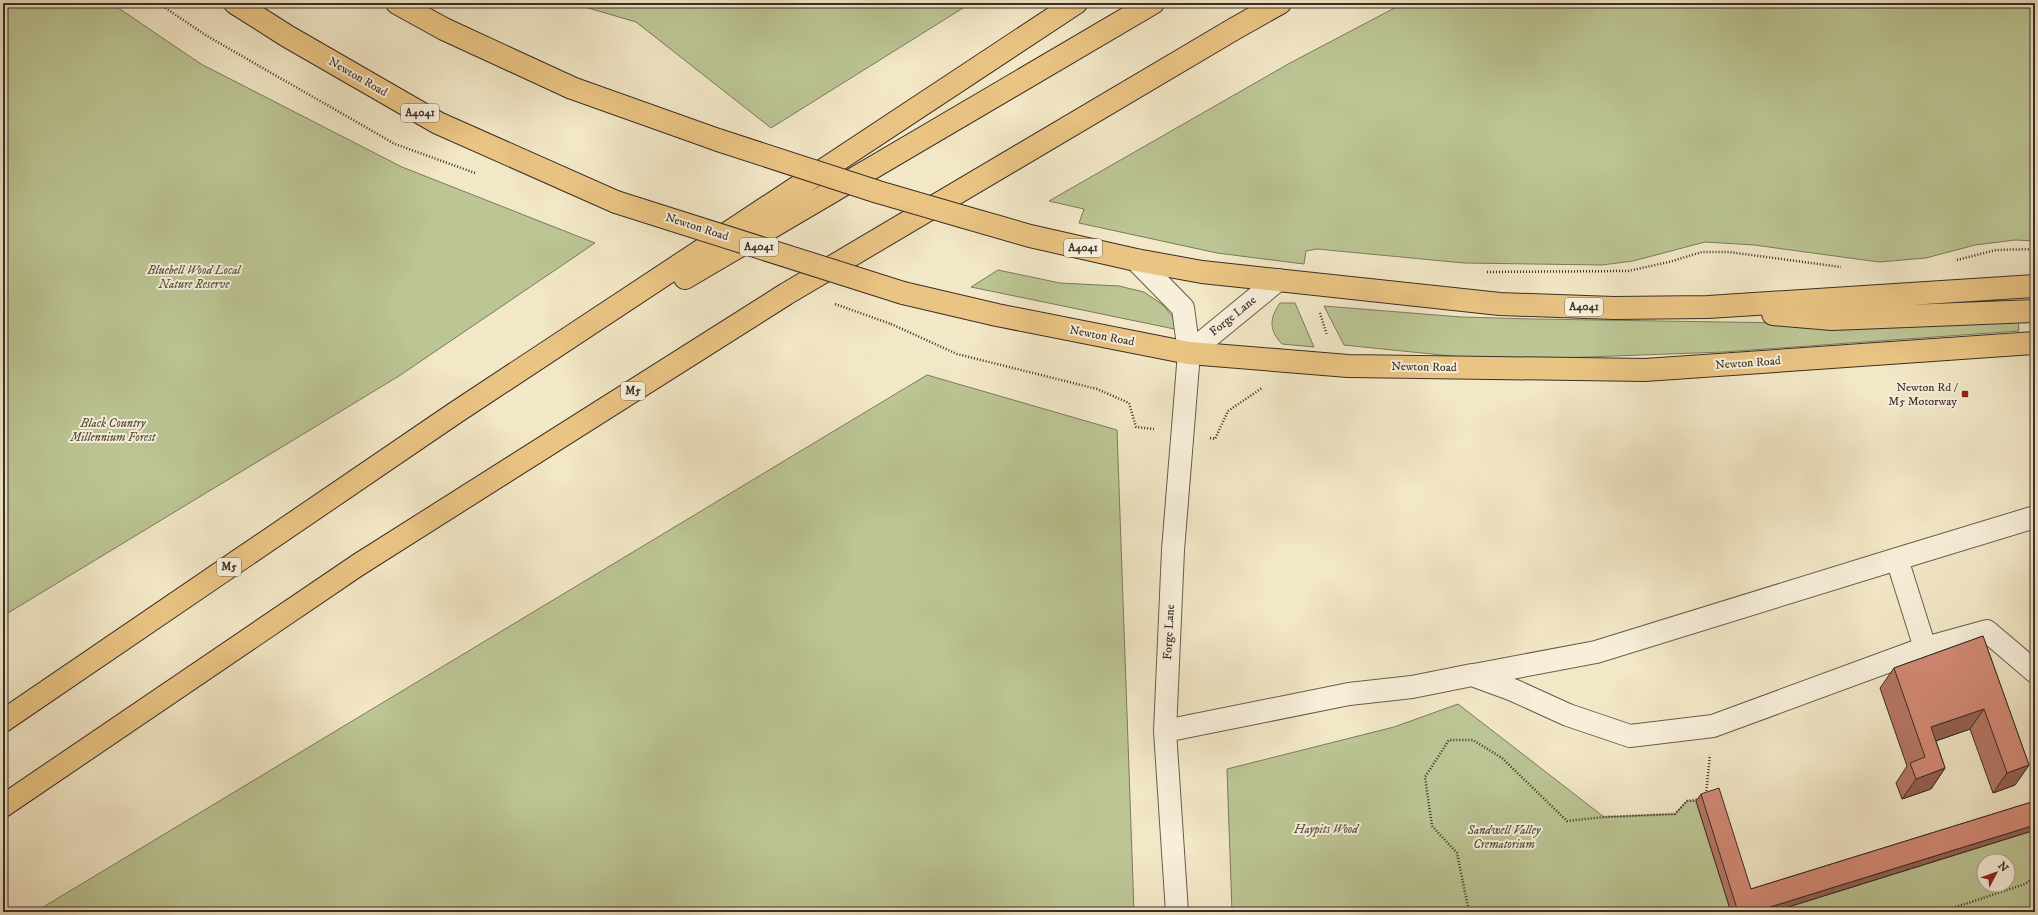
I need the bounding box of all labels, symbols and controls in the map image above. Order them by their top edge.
street label: Newton Road [326,54,390,100]
road number: A4041 [401,104,439,122]
street label: Newton Road [663,210,731,244]
road number: A4041 [740,238,778,256]
road number: A4041 [1064,239,1102,257]
park label: Bluebell Wood Local Nature Reserve [146,263,242,292]
street label: Forge Lane [1207,293,1259,339]
road number: A4041 [1565,298,1603,316]
street label: Newton Road [1068,322,1136,350]
street label: Newton Road [1715,353,1781,373]
street label: Newton Road [1391,359,1457,375]
place label: Newton Rd / M5 Motorway [1888,380,1959,409]
road number: M5 [621,382,645,400]
marker: Newton Rd / M5 Motorway [1960,389,1970,399]
park label: Black Country Millennium Forest [70,416,157,445]
road number: M5 [217,558,241,576]
street label: Forge Lane [1160,604,1178,660]
park label: Haypits Wood [1293,822,1360,837]
park label: Sandwell Valley Crematorium [1467,823,1542,852]
north arrow [1976,853,2016,893]
text: N [1995,859,2011,875]

